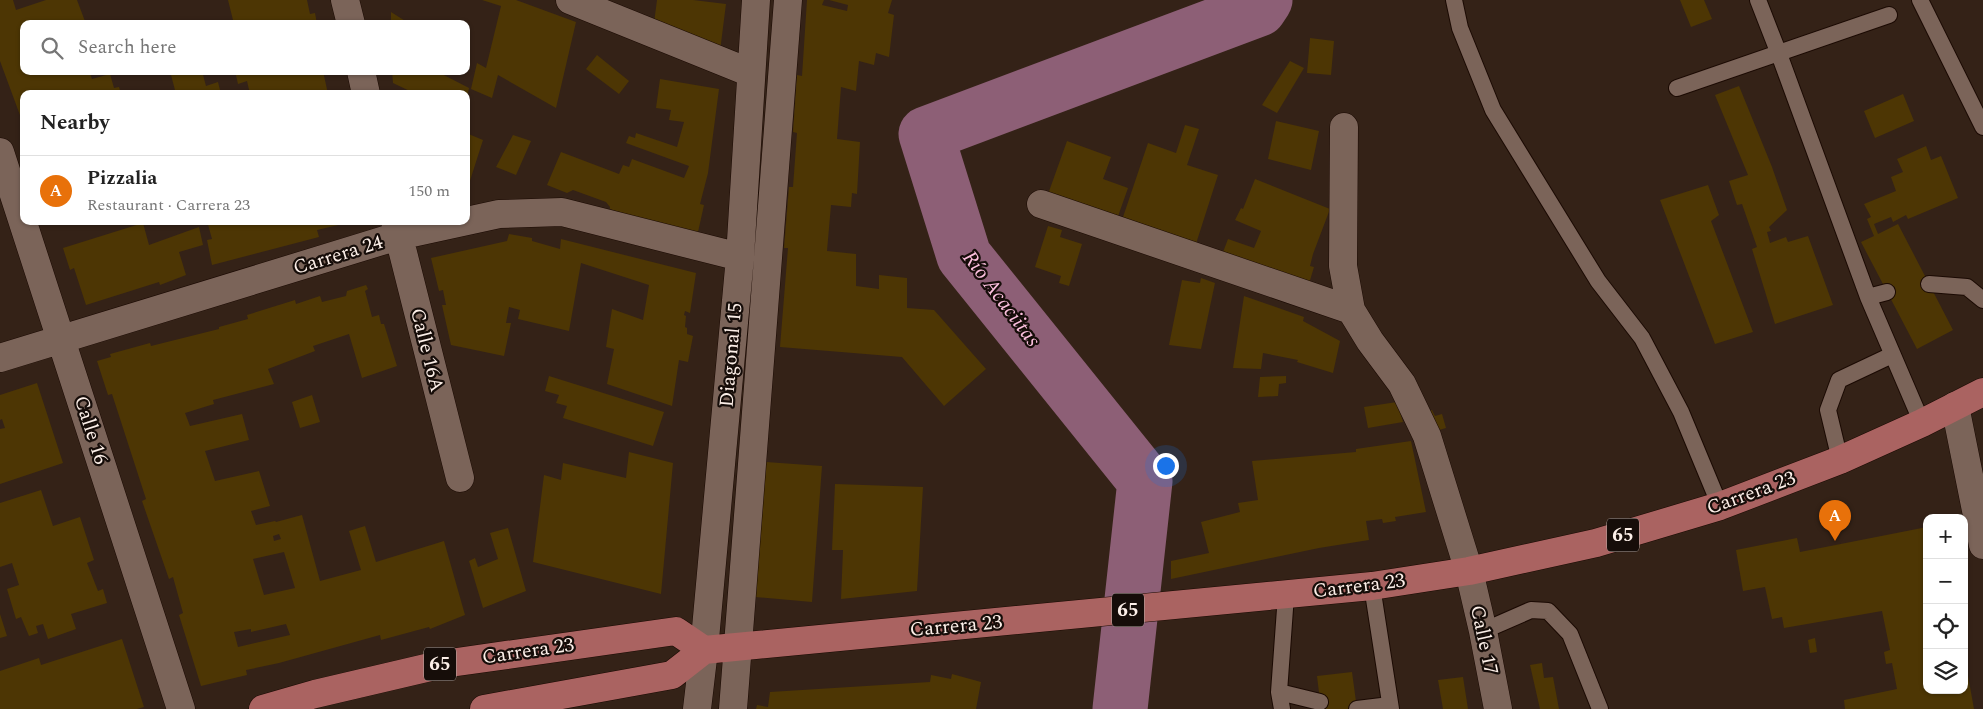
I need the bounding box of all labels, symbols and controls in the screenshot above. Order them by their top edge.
search box [20,20,470,75]
text: Search here [78,33,177,62]
icon: search [38,34,66,62]
text: Nearby [40,107,110,139]
text: Pizzalia [87,164,157,193]
text: A [50,179,62,203]
text: 150 m [408,179,450,203]
text: Restaurant · Carrera 23 [87,193,250,217]
street label: Carrera 24 [289,227,387,283]
water label: Río Acaciitas [954,244,1048,355]
street label: Diagonal 15 [711,301,751,409]
street label: Calle 16A [402,305,452,395]
street label: Calle 16 [66,392,116,468]
your location [1153,453,1179,479]
street label: Carrera 23 [1702,463,1800,523]
pin: A [1819,500,1851,541]
map controls [1923,514,1968,694]
button: + [1923,514,1968,559]
road number: 65 [1607,518,1639,552]
button: − [1923,559,1968,604]
street label: Carrera 23 [1311,565,1407,607]
road number: 65 [1112,594,1144,626]
street label: Calle 17 [1462,602,1506,678]
button: locate [1923,604,1968,649]
street label: Carrera 23 [908,607,1004,645]
street label: Carrera 23 [480,630,576,672]
road number: 65 [424,648,456,681]
button: layers [1923,649,1968,694]

